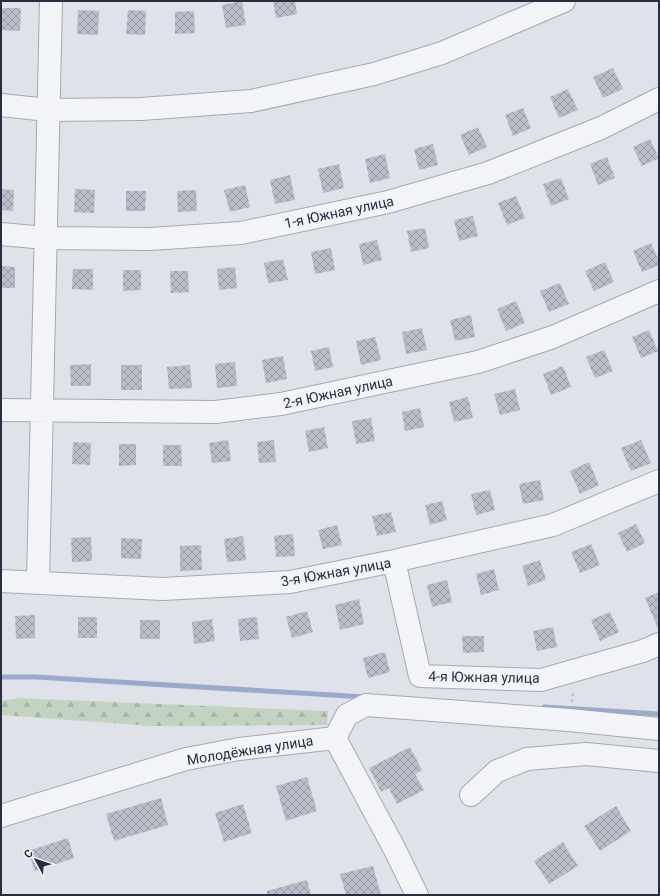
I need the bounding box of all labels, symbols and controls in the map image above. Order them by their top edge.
street label: 1-я Южная улица [283,193,395,231]
street label: 2-я Южная улица [282,373,394,411]
street label: 3-я Южная улица [280,554,392,590]
street label: 4-я Южная улица [428,668,540,686]
street label: Молодёжная улица [186,732,314,768]
north arrow [16,840,56,880]
text: С [21,847,36,861]

